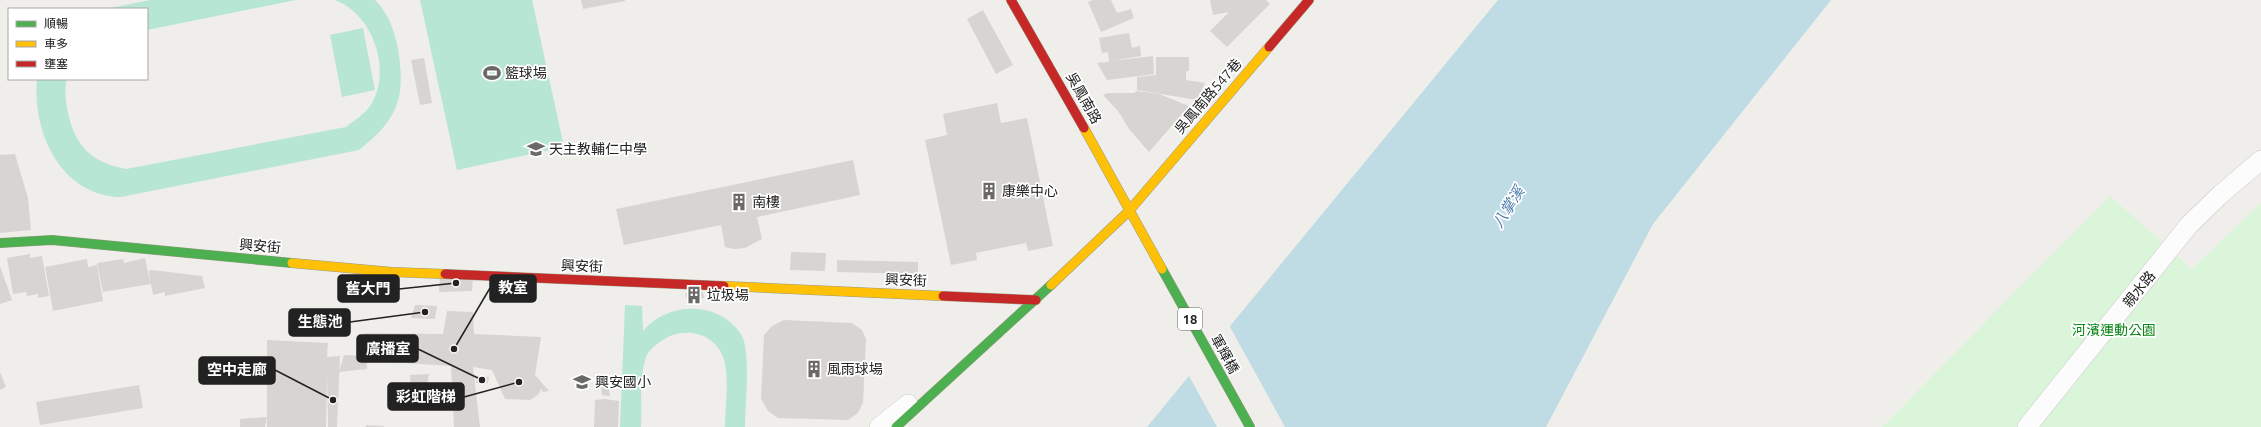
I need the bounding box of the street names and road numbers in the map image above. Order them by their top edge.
street label: 吳鳳南路547巷 [1171,55,1245,137]
street label: 吳鳳南路 [1063,70,1105,126]
street label: 興安街 [238,236,282,256]
street label: 興安街 [561,257,603,275]
street label: 親水路 [2120,268,2158,310]
street label: 興安街 [885,271,927,289]
road number: 18 [1178,308,1202,330]
street label: 軍輝橋 [1208,332,1242,376]

